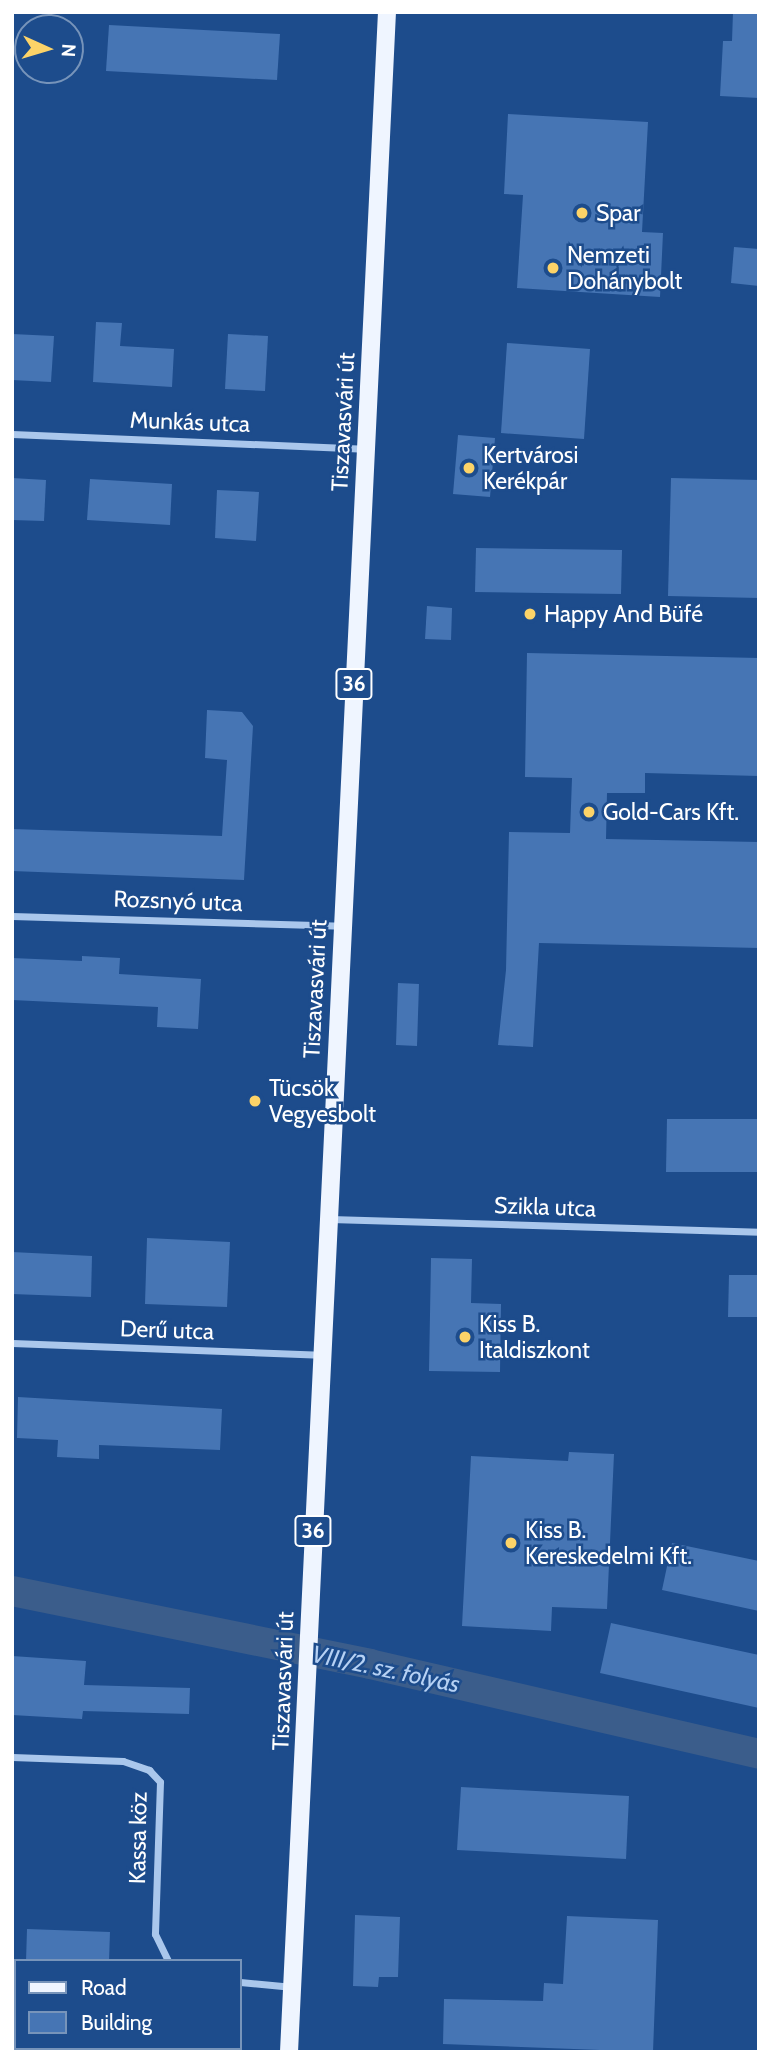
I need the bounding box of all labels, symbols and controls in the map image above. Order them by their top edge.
north arrow [14,14,84,84]
text: N [57,43,80,58]
place label: Spar [596,199,640,227]
marker: Spar [574,205,590,221]
place label: Nemzeti Dohánybolt [567,241,682,295]
marker: Nemzeti Dohánybolt [545,260,561,276]
street label: Tiszavasvári út [326,352,360,492]
street label: Munkás utca [129,406,251,438]
place label: Kertvárosi Kerékpár [483,441,578,495]
marker: Kertvárosi Kerékpár [461,460,477,476]
place label: Happy And Büfé [544,600,703,628]
marker: Happy And Büfé [522,606,538,622]
road number: 36 [335,666,373,702]
place label: Gold-Cars Kft. [603,798,739,826]
marker: Gold-Cars Kft. [581,804,597,820]
street label: Rozsnyó utca [113,885,243,917]
street label: Tiszavasvári út [298,919,332,1059]
place label: Tücsök Vegyesbolt [269,1074,376,1128]
marker: Tücsök Vegyesbolt [247,1093,263,1109]
street label: Szikla utca [494,1191,596,1223]
place label: Kiss B. Italdiszkont [479,1310,590,1364]
street label: Derű utca [120,1315,214,1345]
marker: Kiss B. Italdiszkont [457,1329,473,1345]
road number: 36 [294,1514,332,1548]
place label: Kiss B. Kereskedelmi Kft. [525,1516,692,1570]
marker: Kiss B. Kereskedelmi Kft. [503,1535,519,1551]
street label: Tiszavasvári út [267,1611,299,1751]
water label: VIII/2. sz. folyás [310,1639,462,1699]
street label: Kassa köz [123,1792,153,1884]
legend [14,1959,242,2050]
text: Road [81,1975,127,2000]
text: Building [81,2010,152,2035]

